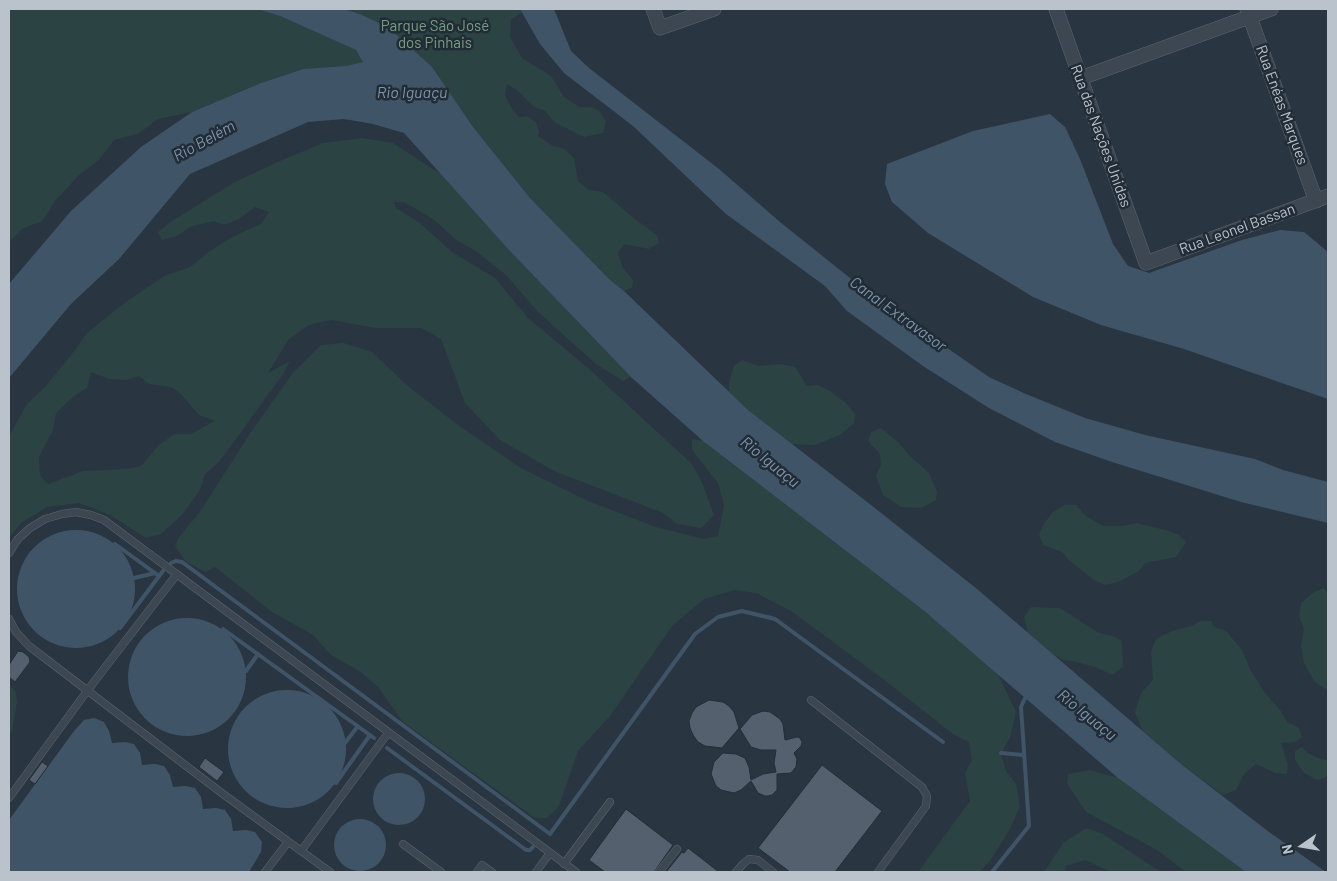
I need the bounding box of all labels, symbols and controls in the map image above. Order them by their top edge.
park label: Parque São José dos Pinhais [381,17,489,52]
street label: Rua Enéas Marques [1252,43,1312,167]
street label: Rua das Nações Unidas [1067,62,1135,210]
water label: Rio Iguaçu [377,83,447,103]
water label: Rio Belém [170,116,238,166]
street label: Rua Leonel Bassan [1177,200,1297,258]
water label: Canal Extravasor [846,273,950,355]
water label: Rio Iguaçu [737,432,803,492]
water label: Rio Iguaçu [1054,685,1120,745]
north arrow [1277,821,1327,871]
text: N [1278,843,1296,856]

